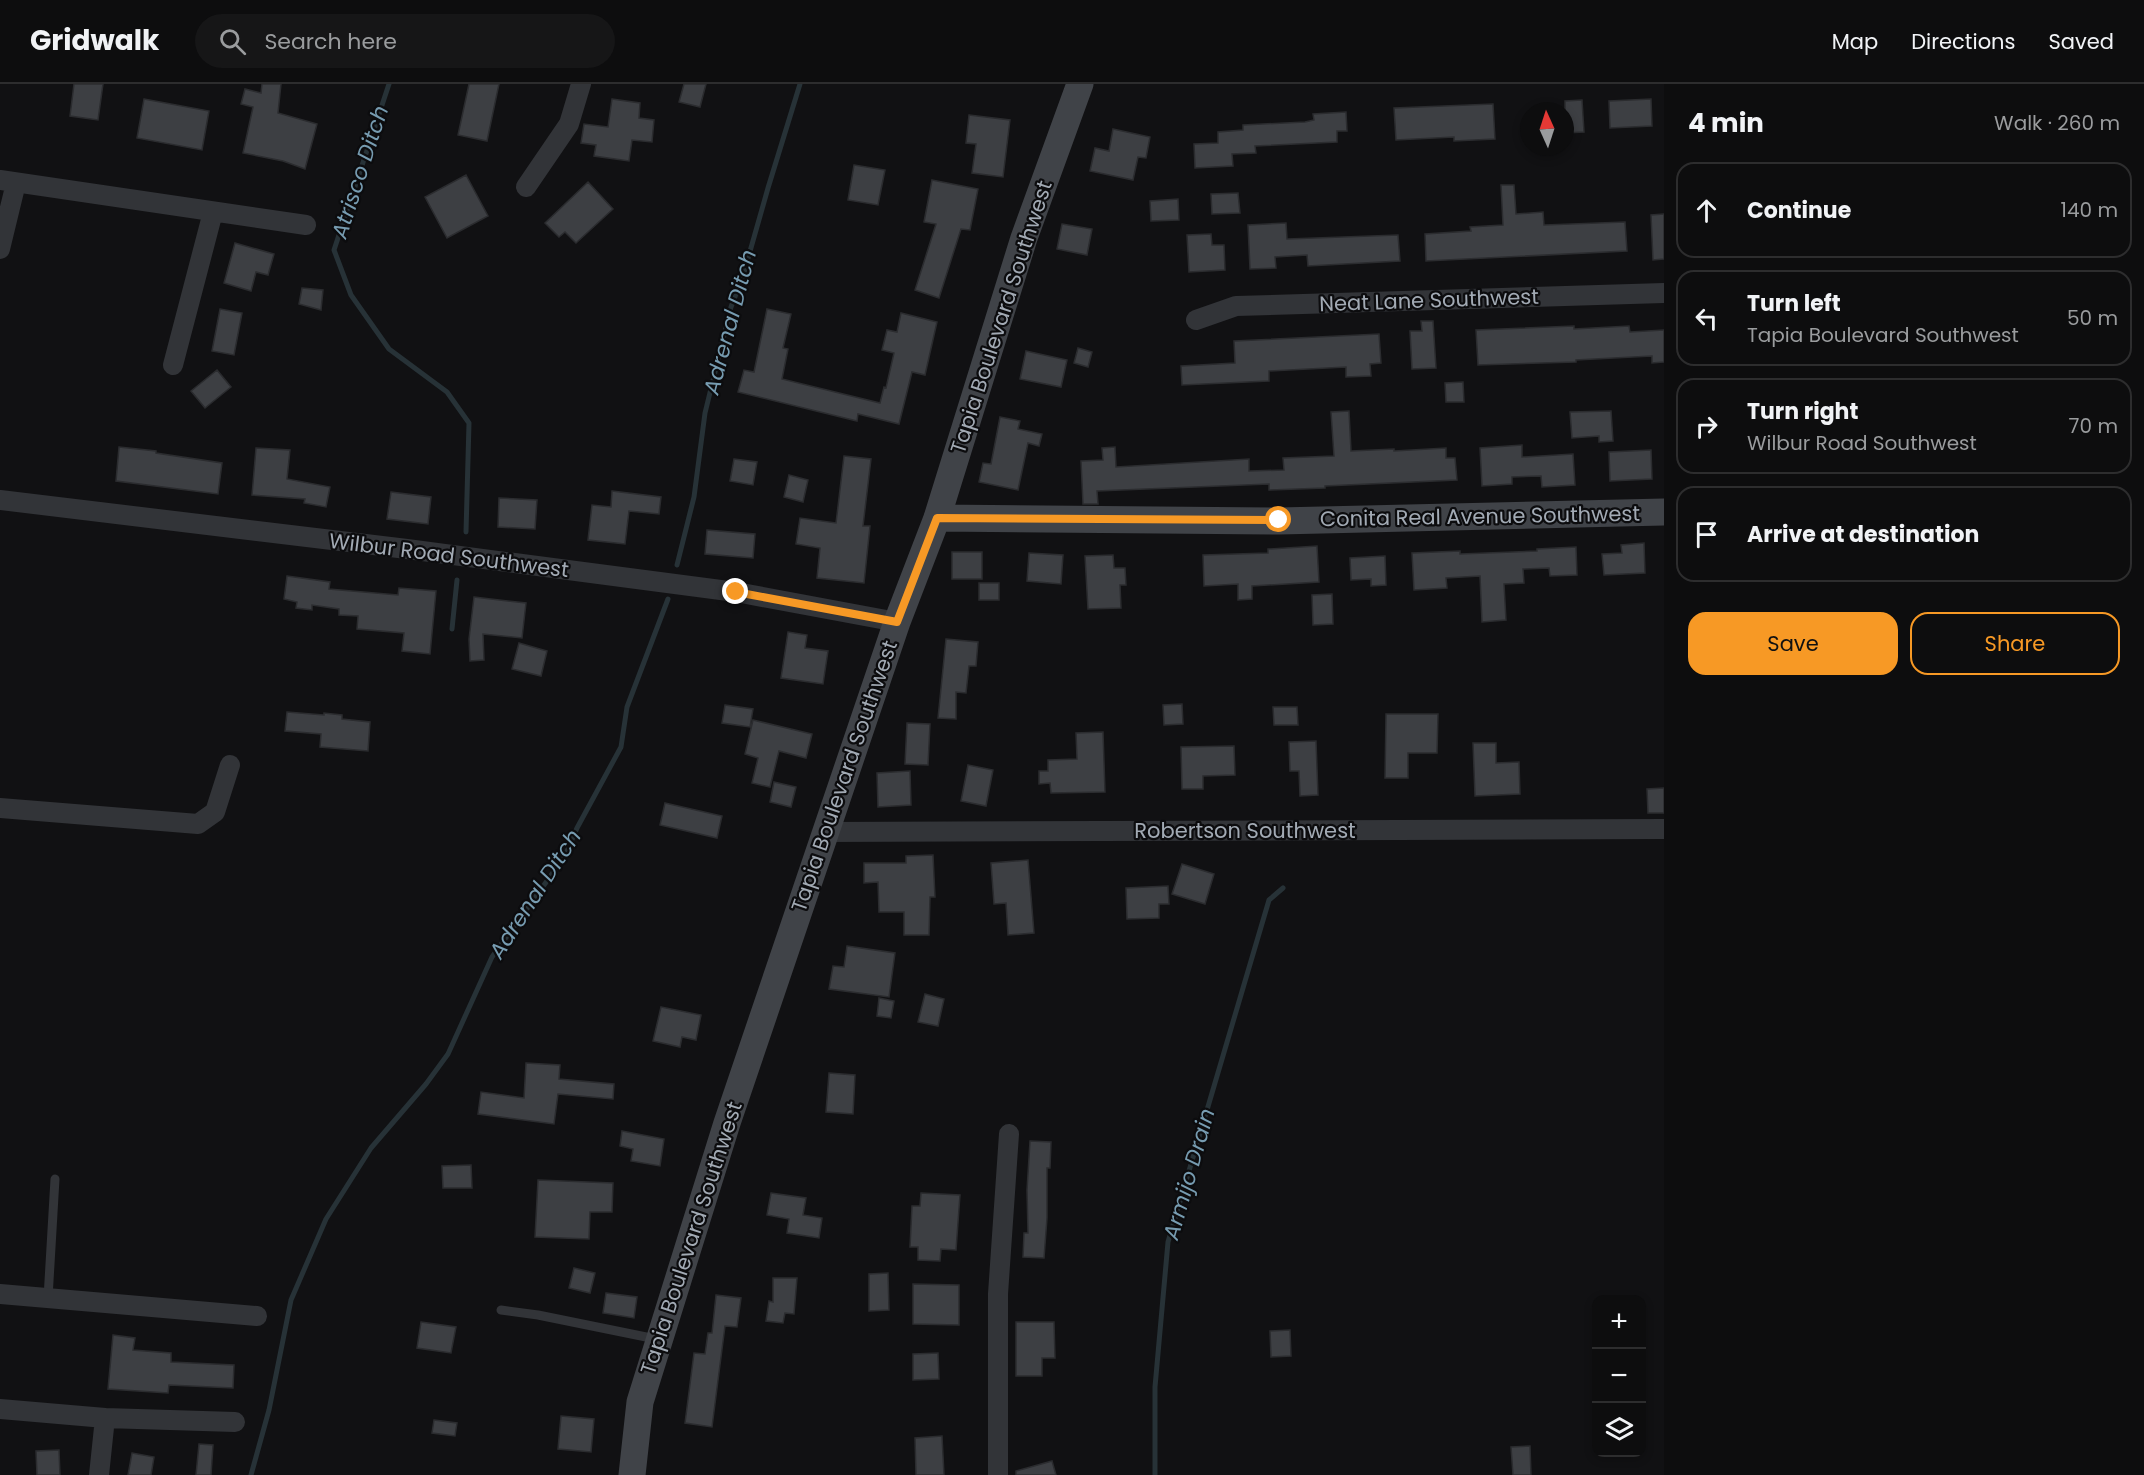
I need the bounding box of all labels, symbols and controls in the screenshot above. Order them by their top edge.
search box [195,14,615,68]
text: Gridwalk [30,21,159,60]
icon: search [216,25,249,58]
text: Search here [264,26,397,57]
text: Map [1832,27,1878,56]
text: Directions [1911,27,2015,56]
text: Saved [2048,27,2114,56]
water label: Atrisco Ditch [324,101,396,244]
north arrow [1520,102,1574,156]
text: 4 min [1688,105,1764,141]
text: Walk · 260 m [1994,109,2120,137]
street label: Tapia Boulevard Southwest [943,177,1059,457]
icon: ahead [1690,194,1723,227]
text: Continue [1747,195,1851,226]
text: 140 m [2061,196,2118,224]
water label: Adrenal Ditch [696,246,764,399]
street label: Neat Lane Southwest [1319,282,1539,318]
text: Turn left [1747,288,1841,319]
icon: left [1690,302,1723,335]
text: 50 m [2067,304,2118,332]
text: Tapia Boulevard Southwest [1747,321,2019,349]
text: Turn right [1747,396,1858,427]
icon: right [1690,410,1723,443]
text: 70 m [2069,412,2118,440]
text: Wilbur Road Southwest [1747,429,1977,457]
street label: Conita Real Avenue Southwest [1320,499,1640,533]
route start [1265,506,1291,532]
icon: arrive [1690,518,1723,551]
text: Arrive at destination [1747,519,1979,550]
street label: Wilbur Road Southwest [328,526,570,584]
route end [722,578,748,604]
button: Save [1688,612,1898,675]
button: Share [1910,612,2120,675]
street label: Tapia Boulevard Southwest [784,636,904,916]
street label: Robertson Southwest [1134,816,1356,845]
water label: Adrenal Ditch [481,823,589,966]
street label: Tapia Boulevard Southwest [633,1098,749,1378]
water label: Armijo Drain [1155,1105,1223,1244]
map controls [1592,1295,1646,1457]
button: + [1592,1295,1646,1349]
button: − [1592,1349,1646,1403]
button: layers [1592,1403,1646,1457]

